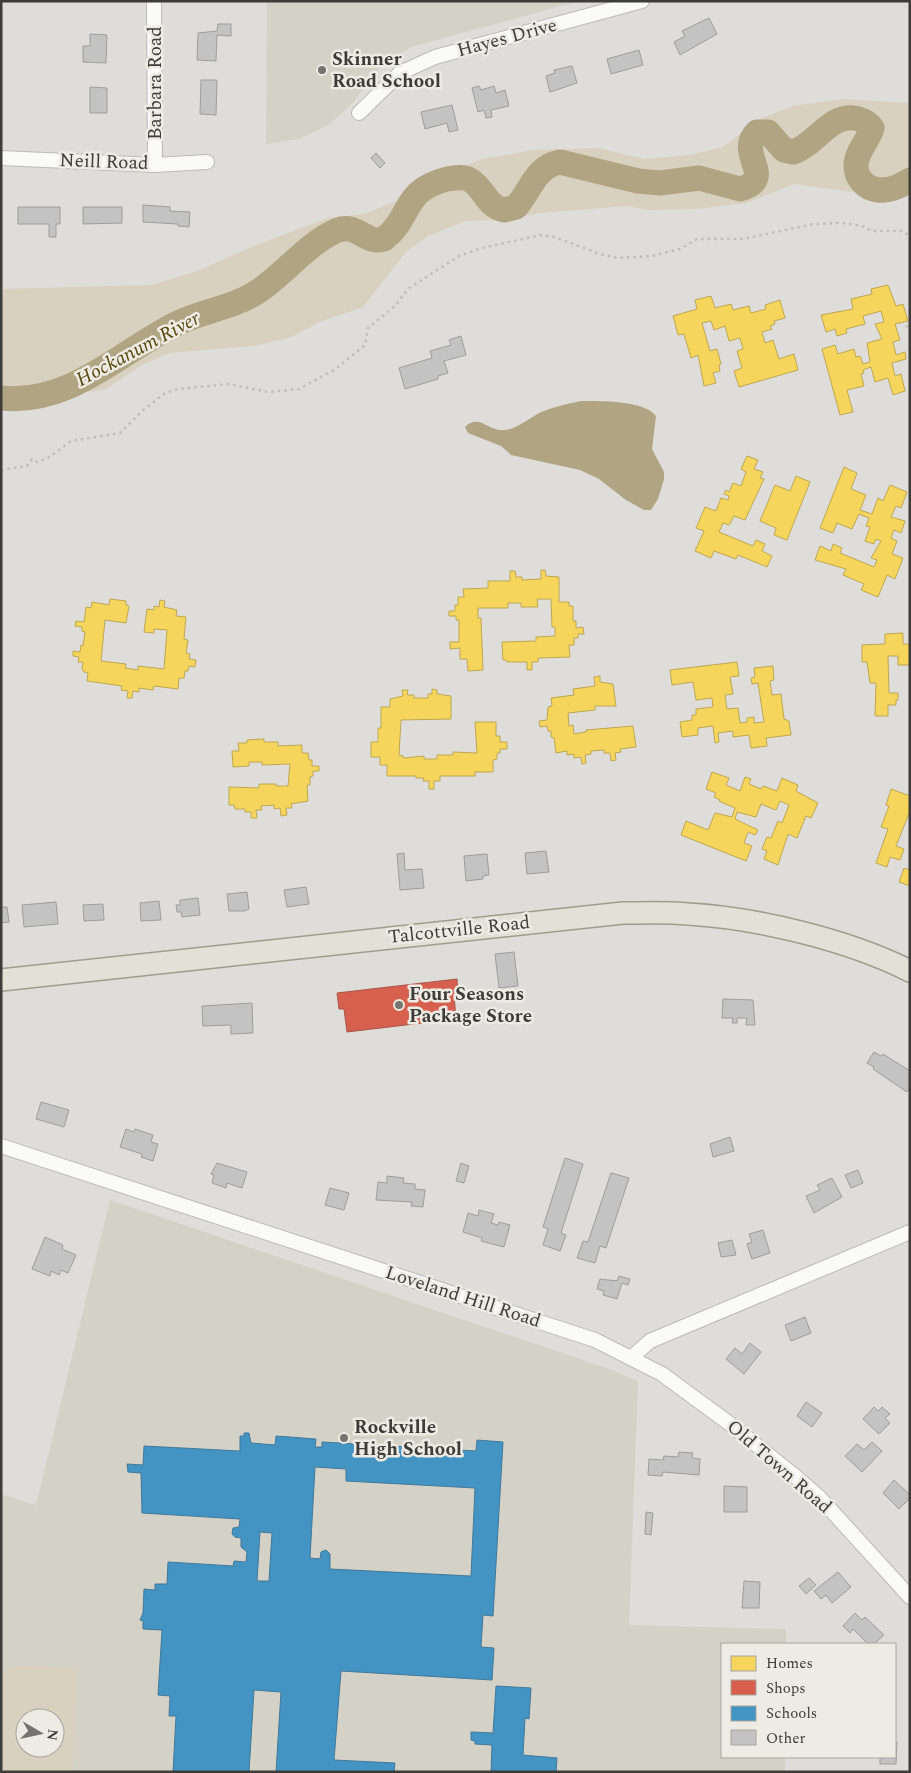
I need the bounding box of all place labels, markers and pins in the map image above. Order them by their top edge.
place label: Skinner Road School [332,45,441,96]
marker: Skinner Road School [316,64,328,76]
place label: Four Seasons Package Store [409,980,532,1031]
marker: Four Seasons Package Store [393,999,405,1011]
place label: Rockville High School [354,1413,462,1464]
marker: Rockville High School [338,1432,350,1444]

